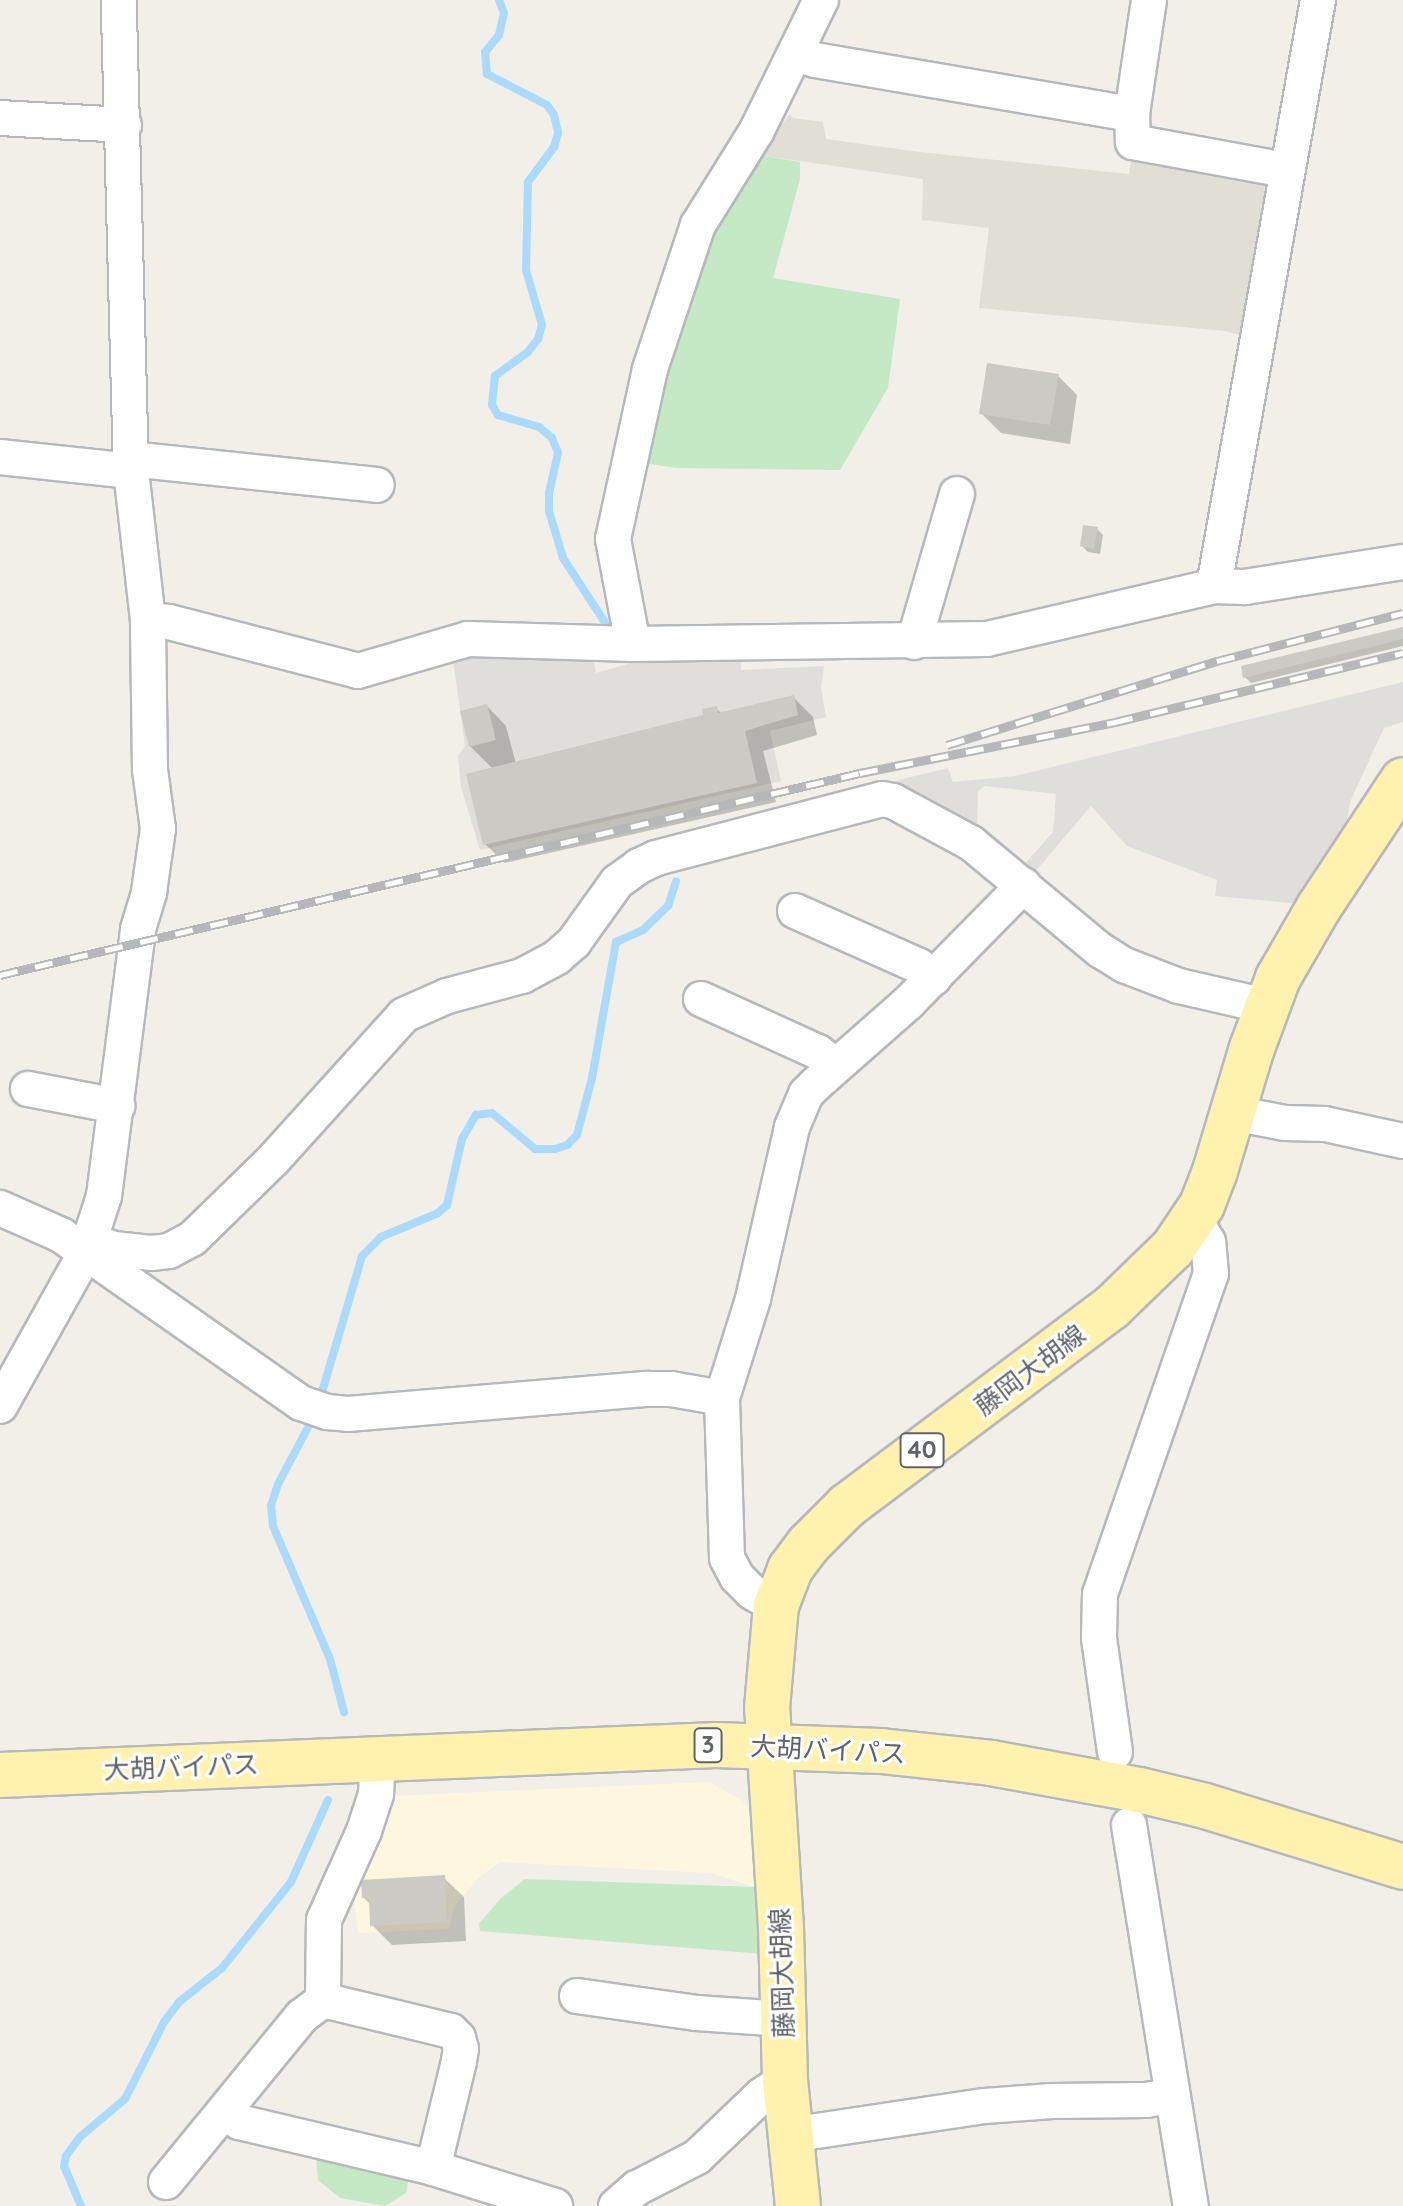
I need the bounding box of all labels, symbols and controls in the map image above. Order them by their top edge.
street label: 藤岡大胡線 [969,1318,1091,1422]
road number: 40 [898,1430,946,1470]
road number: 3 [692,1725,724,1765]
street label: 大胡バイパス [749,1730,907,1770]
street label: 大胡バイパス [103,1749,259,1785]
street label: 藤岡大胡線 [764,1907,800,2039]

